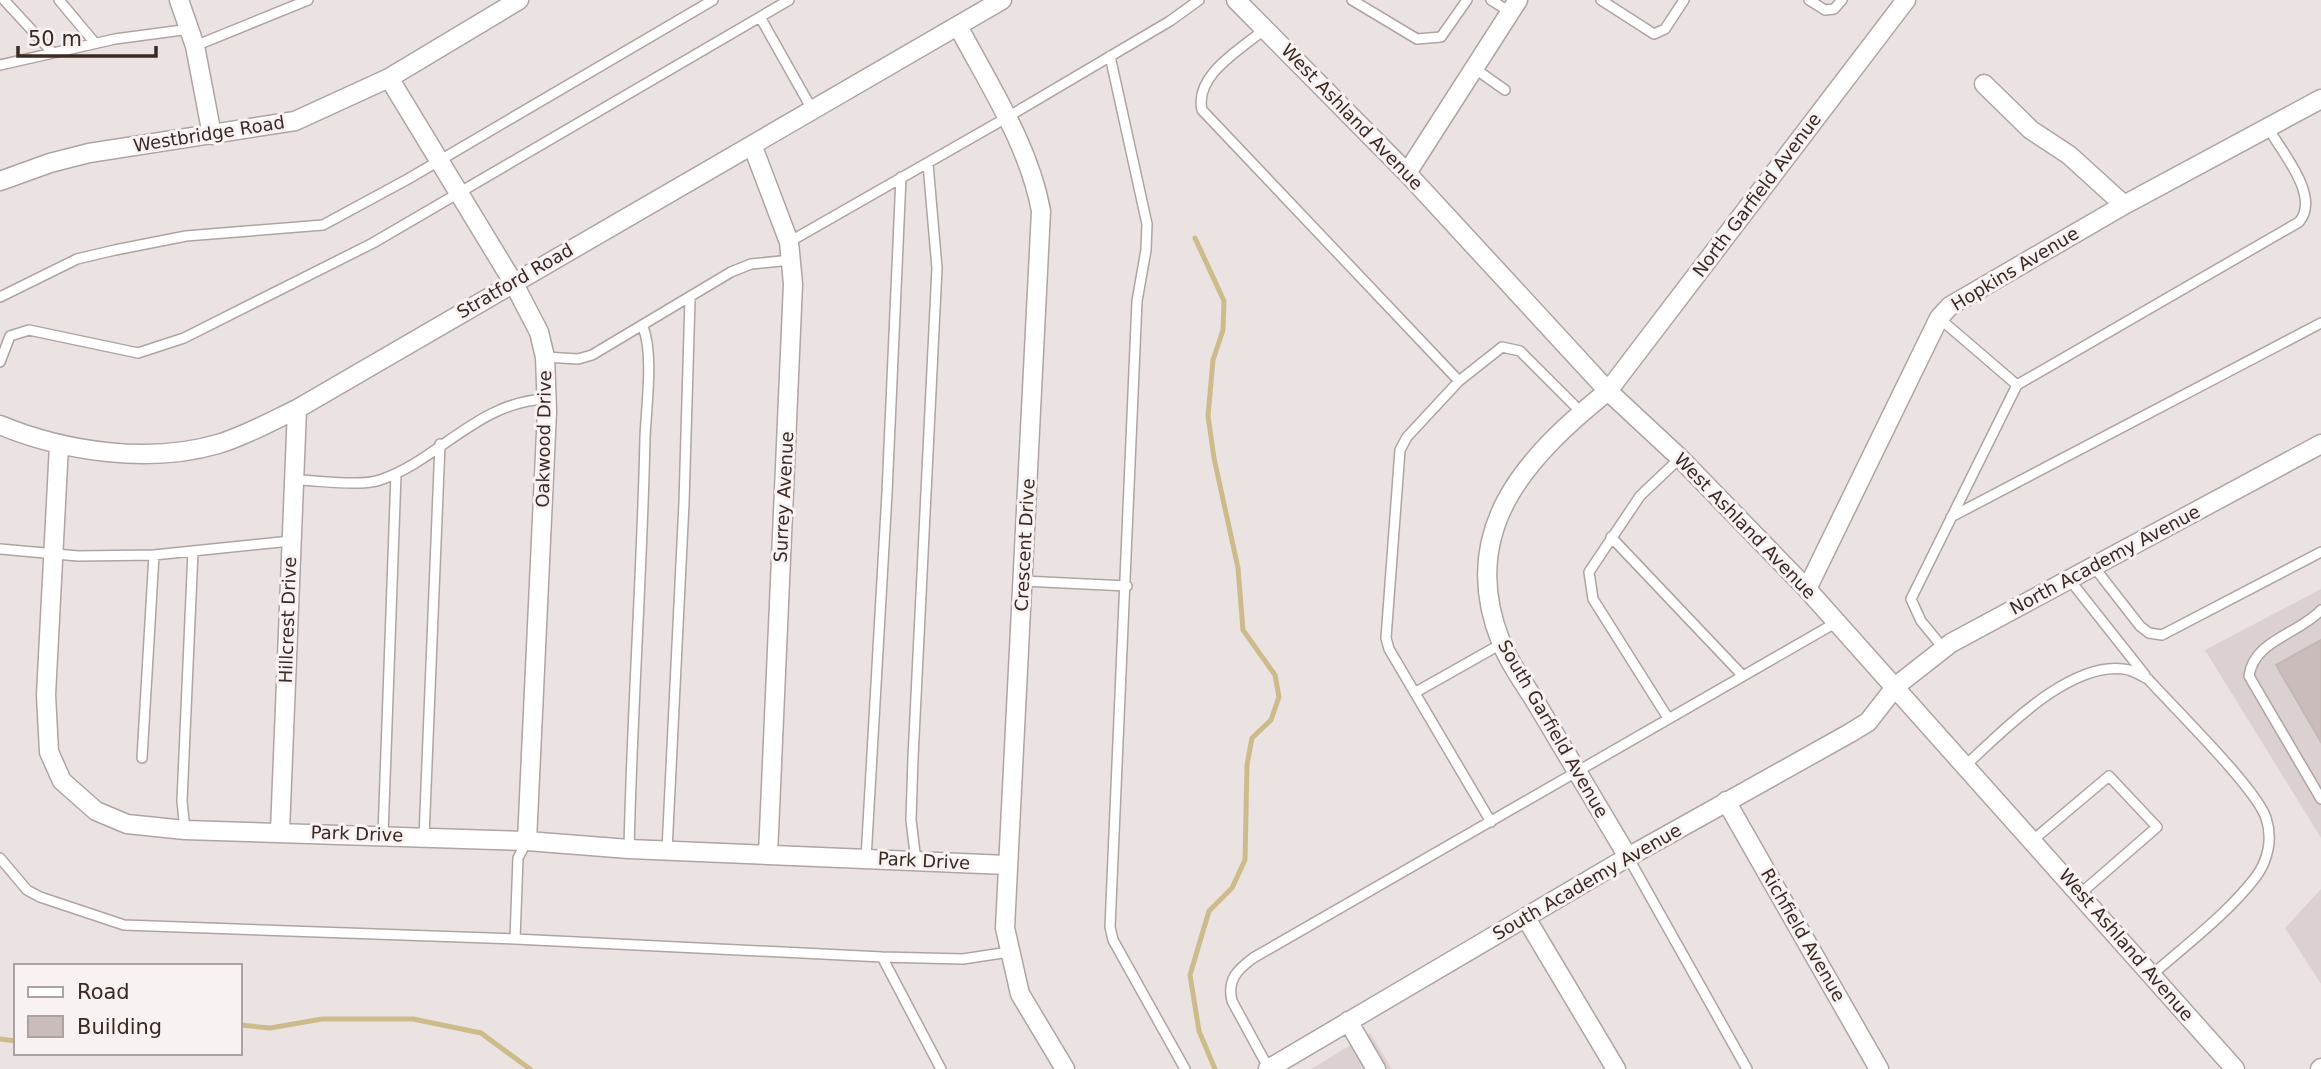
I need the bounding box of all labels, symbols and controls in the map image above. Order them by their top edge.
scale bar [18,14,156,58]
text: 50 m [28,27,82,51]
street label: West Ashland Avenue [1277,39,1427,194]
street label: North Garfield Avenue [1688,109,1825,281]
street label: Westbridge Road [132,111,286,156]
street label: Hopkins Avenue [1947,222,2082,315]
street label: Stratford Road [453,239,577,322]
street label: Oakwood Drive [532,370,555,508]
street label: Surrey Avenue [770,431,797,563]
street label: West Ashland Avenue [1670,448,1820,603]
street label: Crescent Drive [1011,478,1038,612]
street label: North Academy Avenue [2006,500,2203,619]
street label: Hillcrest Drive [275,556,300,684]
street label: South Garfield Avenue [1494,636,1613,821]
street label: South Academy Avenue [1489,819,1685,944]
street label: Park Drive [310,821,404,846]
street label: Park Drive [877,848,971,873]
street label: Richfield Avenue [1757,864,1850,1005]
street label: West Ashland Avenue [2055,864,2198,1025]
legend [14,964,242,1055]
text: Road [77,980,130,1004]
text: Building [77,1015,162,1039]

